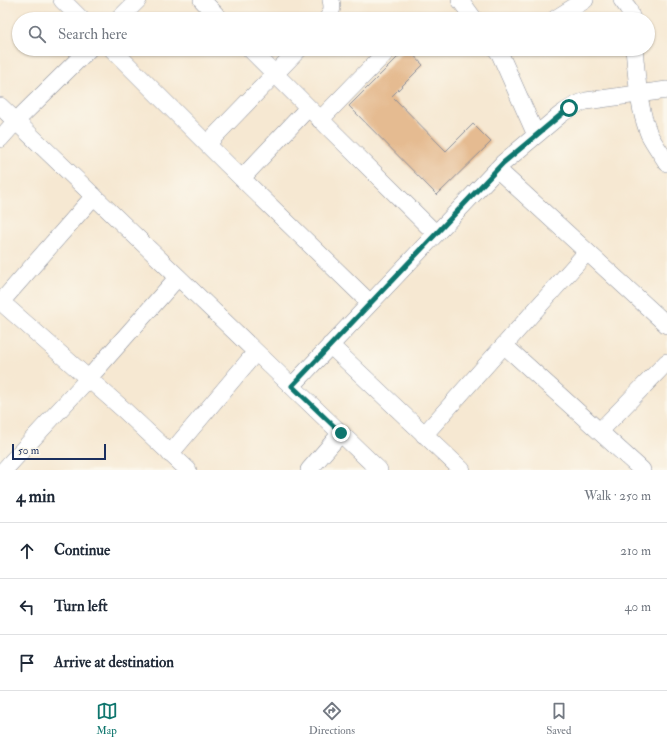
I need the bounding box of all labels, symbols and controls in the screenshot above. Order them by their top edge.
search box [12,12,655,56]
icon: search [26,23,48,45]
text: Search here [58,25,127,44]
route start [560,99,578,117]
route end [332,424,350,442]
scale bar [12,442,106,461]
text: 50 m [18,444,39,457]
text: 4 min [16,486,55,507]
text: Walk · 250 m [584,488,651,504]
icon: ahead [16,540,38,562]
text: Continue [54,541,110,560]
text: 210 m [620,543,651,559]
icon: left [16,596,38,618]
text: Turn left [54,597,108,616]
text: 40 m [625,599,651,615]
icon: arrive [16,652,38,674]
text: Arrive at destination [54,653,174,672]
tab: Map [96,700,118,737]
tab: Directions [309,700,355,737]
tab: Saved [546,700,571,737]

